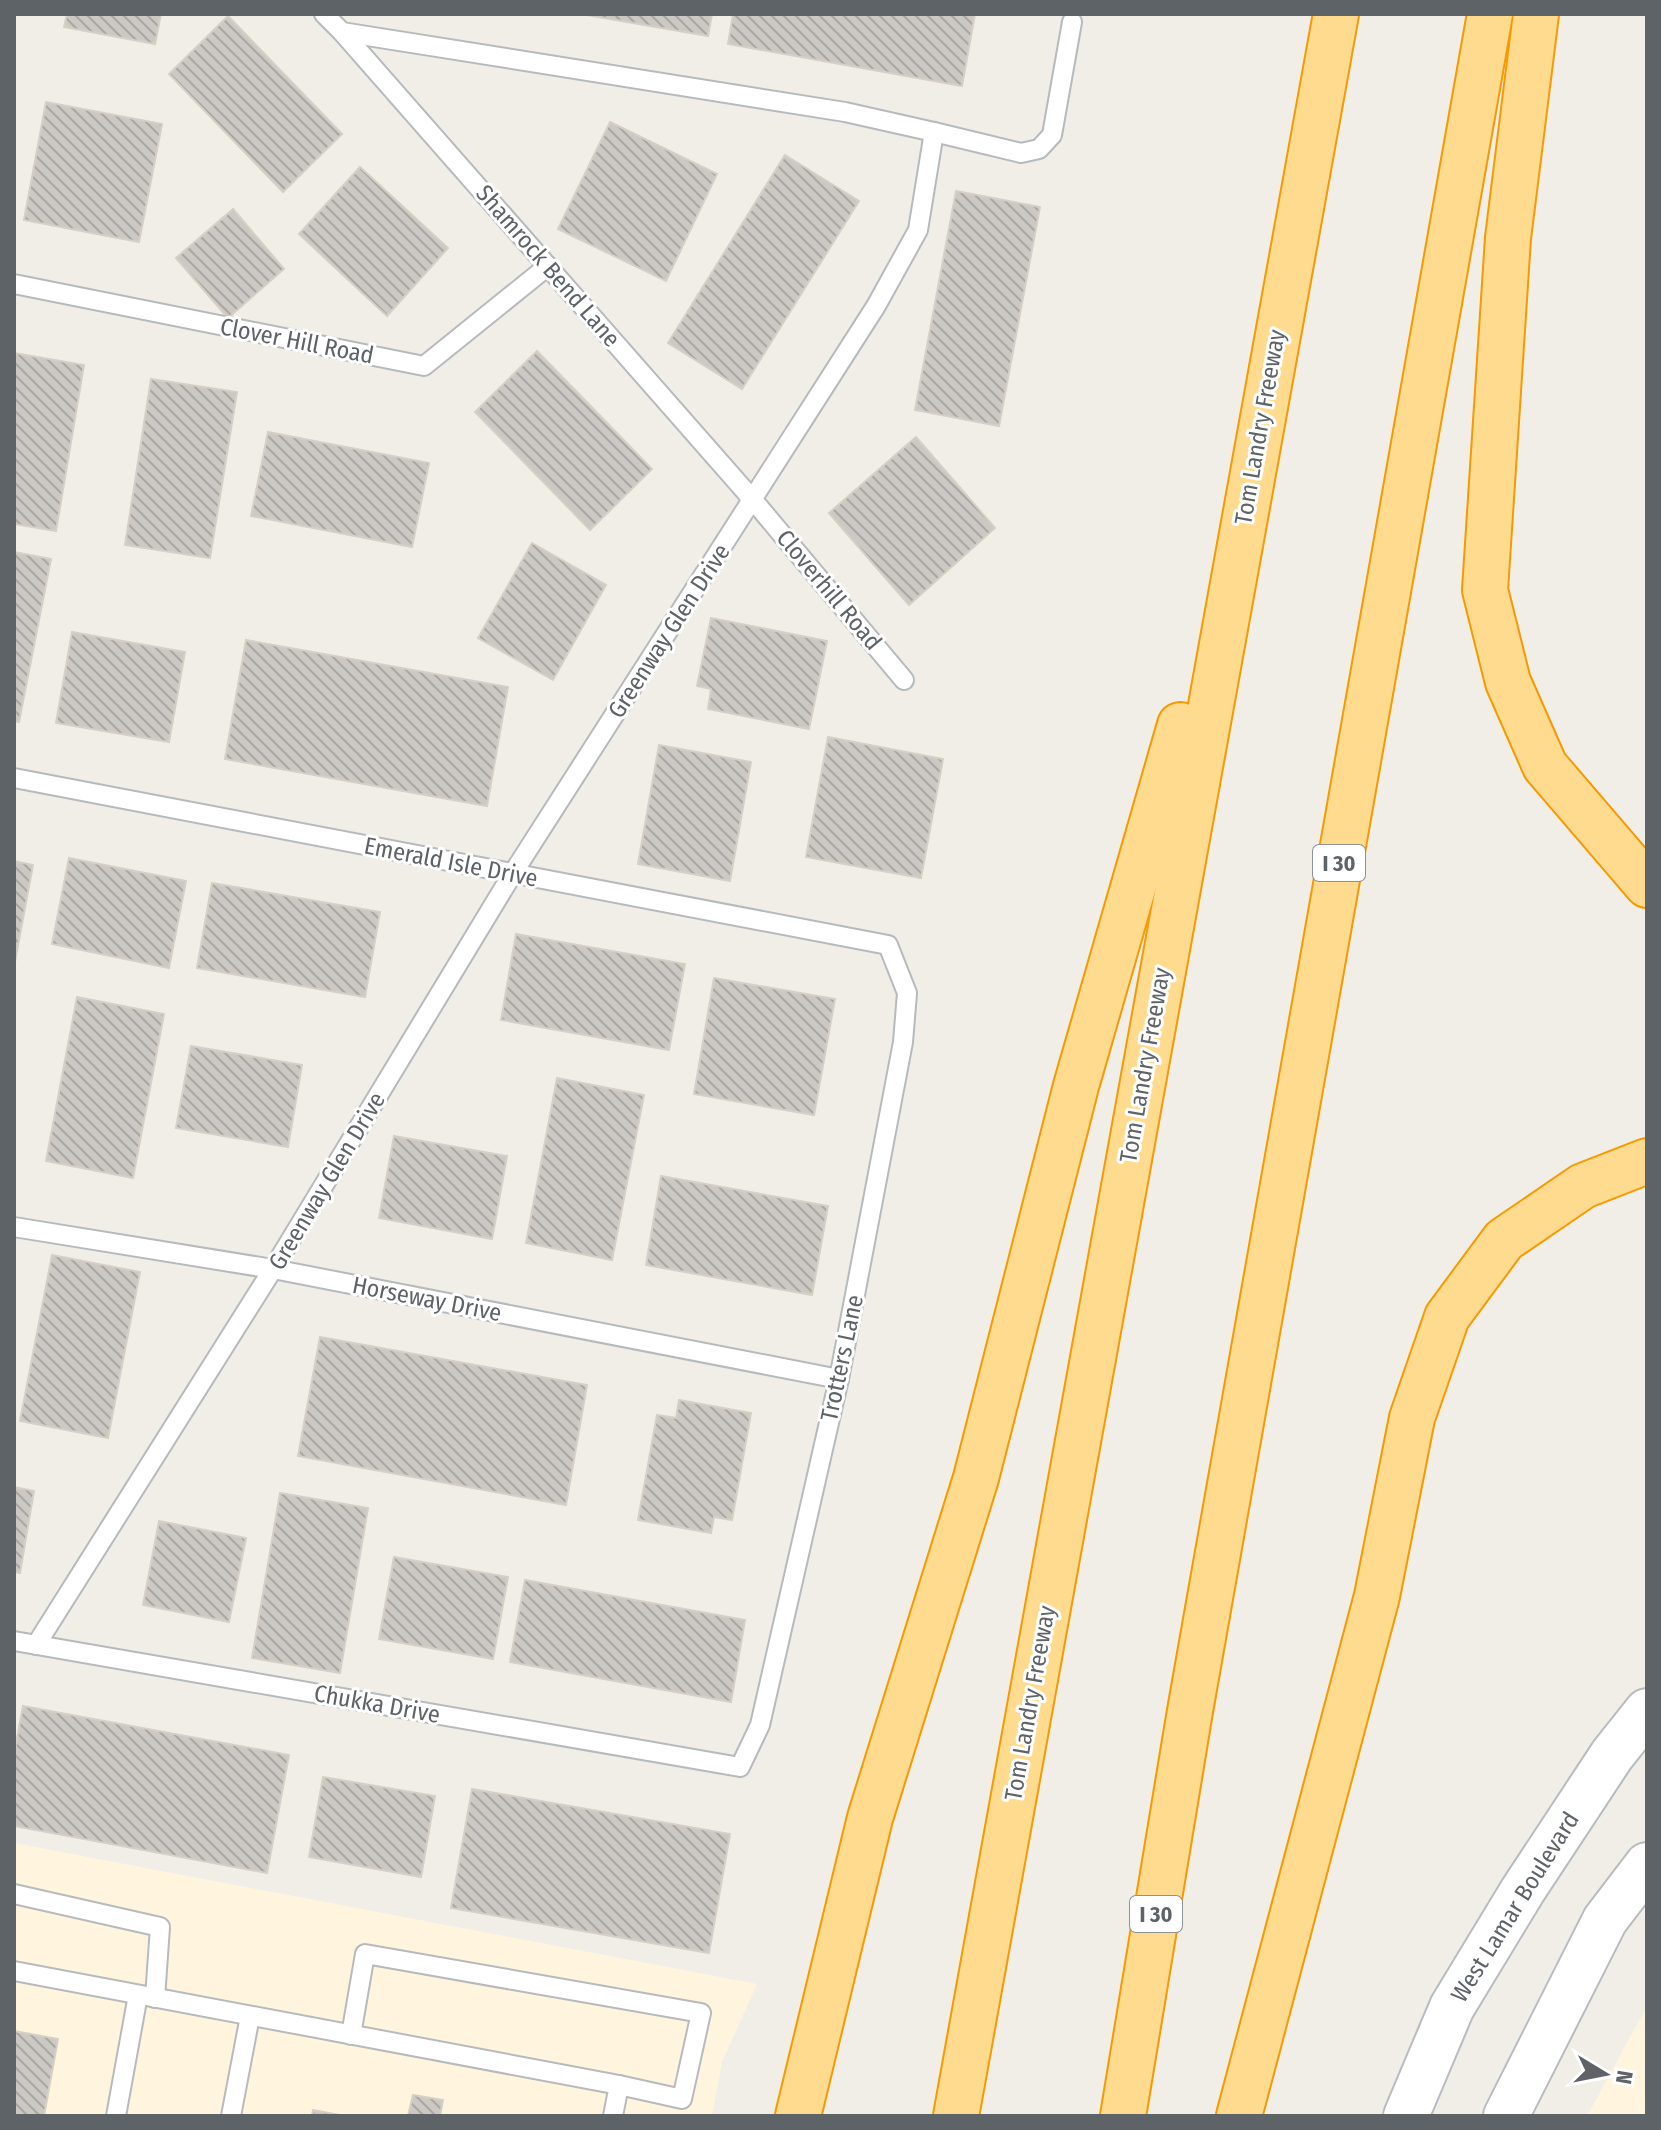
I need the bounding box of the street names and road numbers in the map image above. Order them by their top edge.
street label: Shamrock Bend Lane [470,179,626,353]
street label: Clover Hill Road [218,312,376,370]
street label: Tom Landry Freeway [1229,327,1291,527]
street label: Cloverhill Road [771,524,887,656]
street label: Greenway Glen Drive [602,539,736,723]
street label: Emerald Isle Drive [362,831,540,893]
road number: I 30 [1313,845,1365,881]
street label: Tom Landry Freeway [1114,965,1176,1165]
street label: Greenway Glen Drive [263,1087,391,1275]
street label: Horseway Drive [350,1271,504,1327]
street label: Trotters Lane [815,1292,869,1424]
street label: Tom Landry Freeway [999,1603,1061,1803]
street label: Chukka Drive [312,1679,442,1729]
street label: West Lamar Boulevard [1445,1807,1585,2007]
road number: I 30 [1130,1896,1182,1932]

